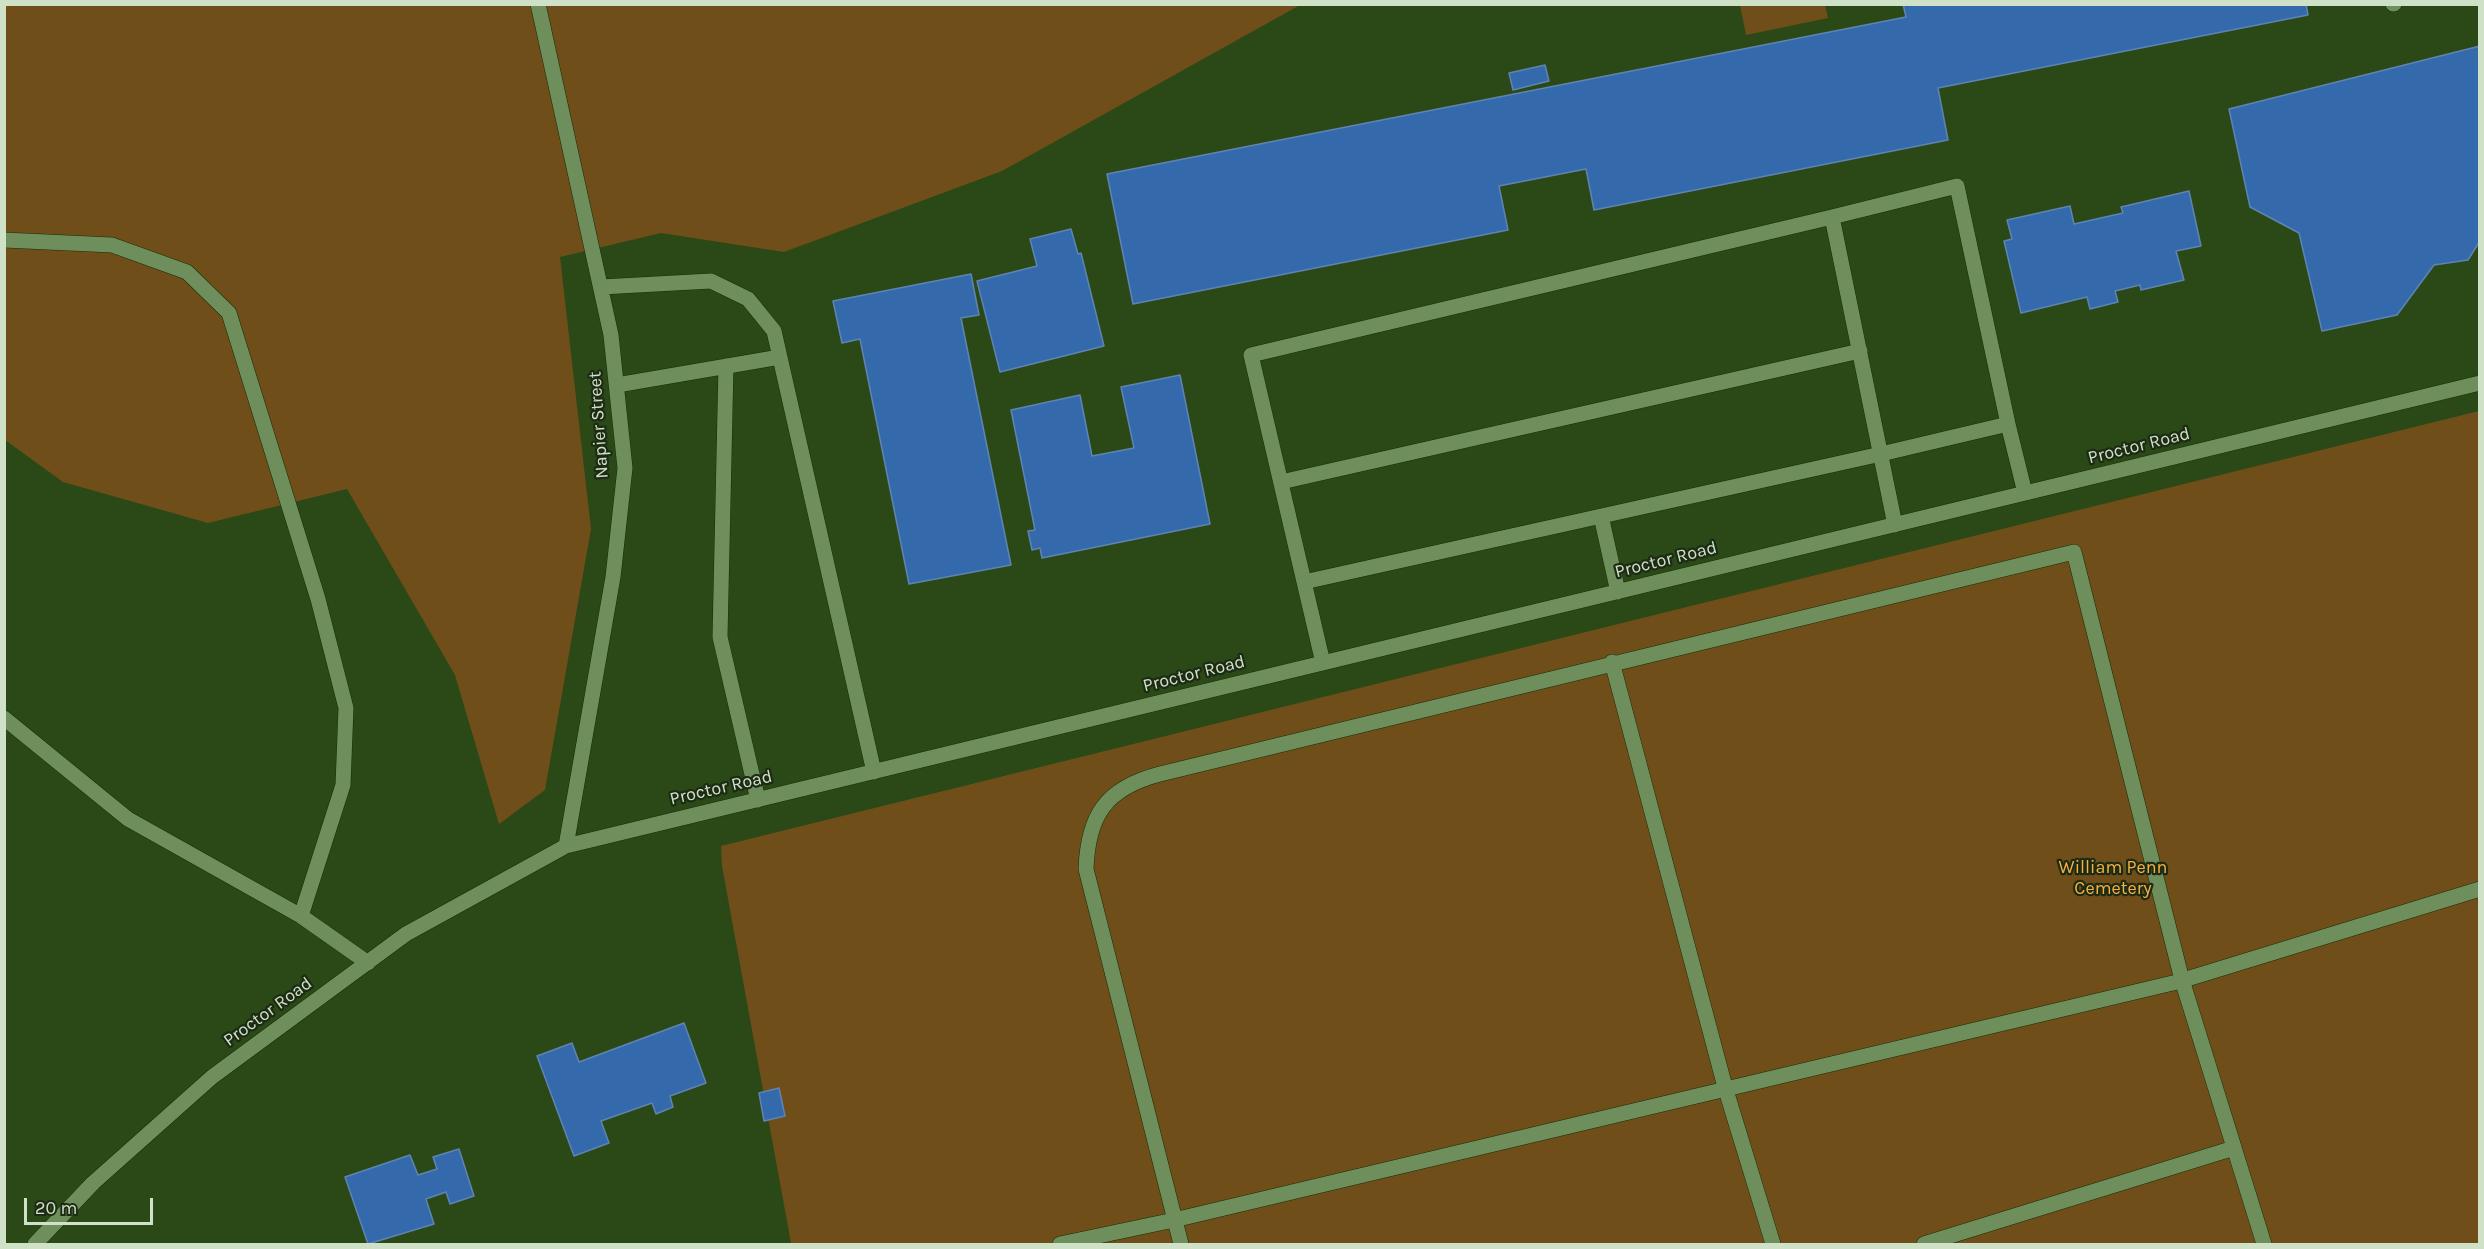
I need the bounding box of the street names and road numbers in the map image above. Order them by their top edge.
street label: Napier Street [584,371,614,479]
street label: Proctor Road [2086,423,2192,469]
street label: Proctor Road [1613,537,1719,583]
street label: Proctor Road [1141,651,1247,697]
street label: Proctor Road [668,766,774,810]
street label: Proctor Road [219,973,317,1051]

